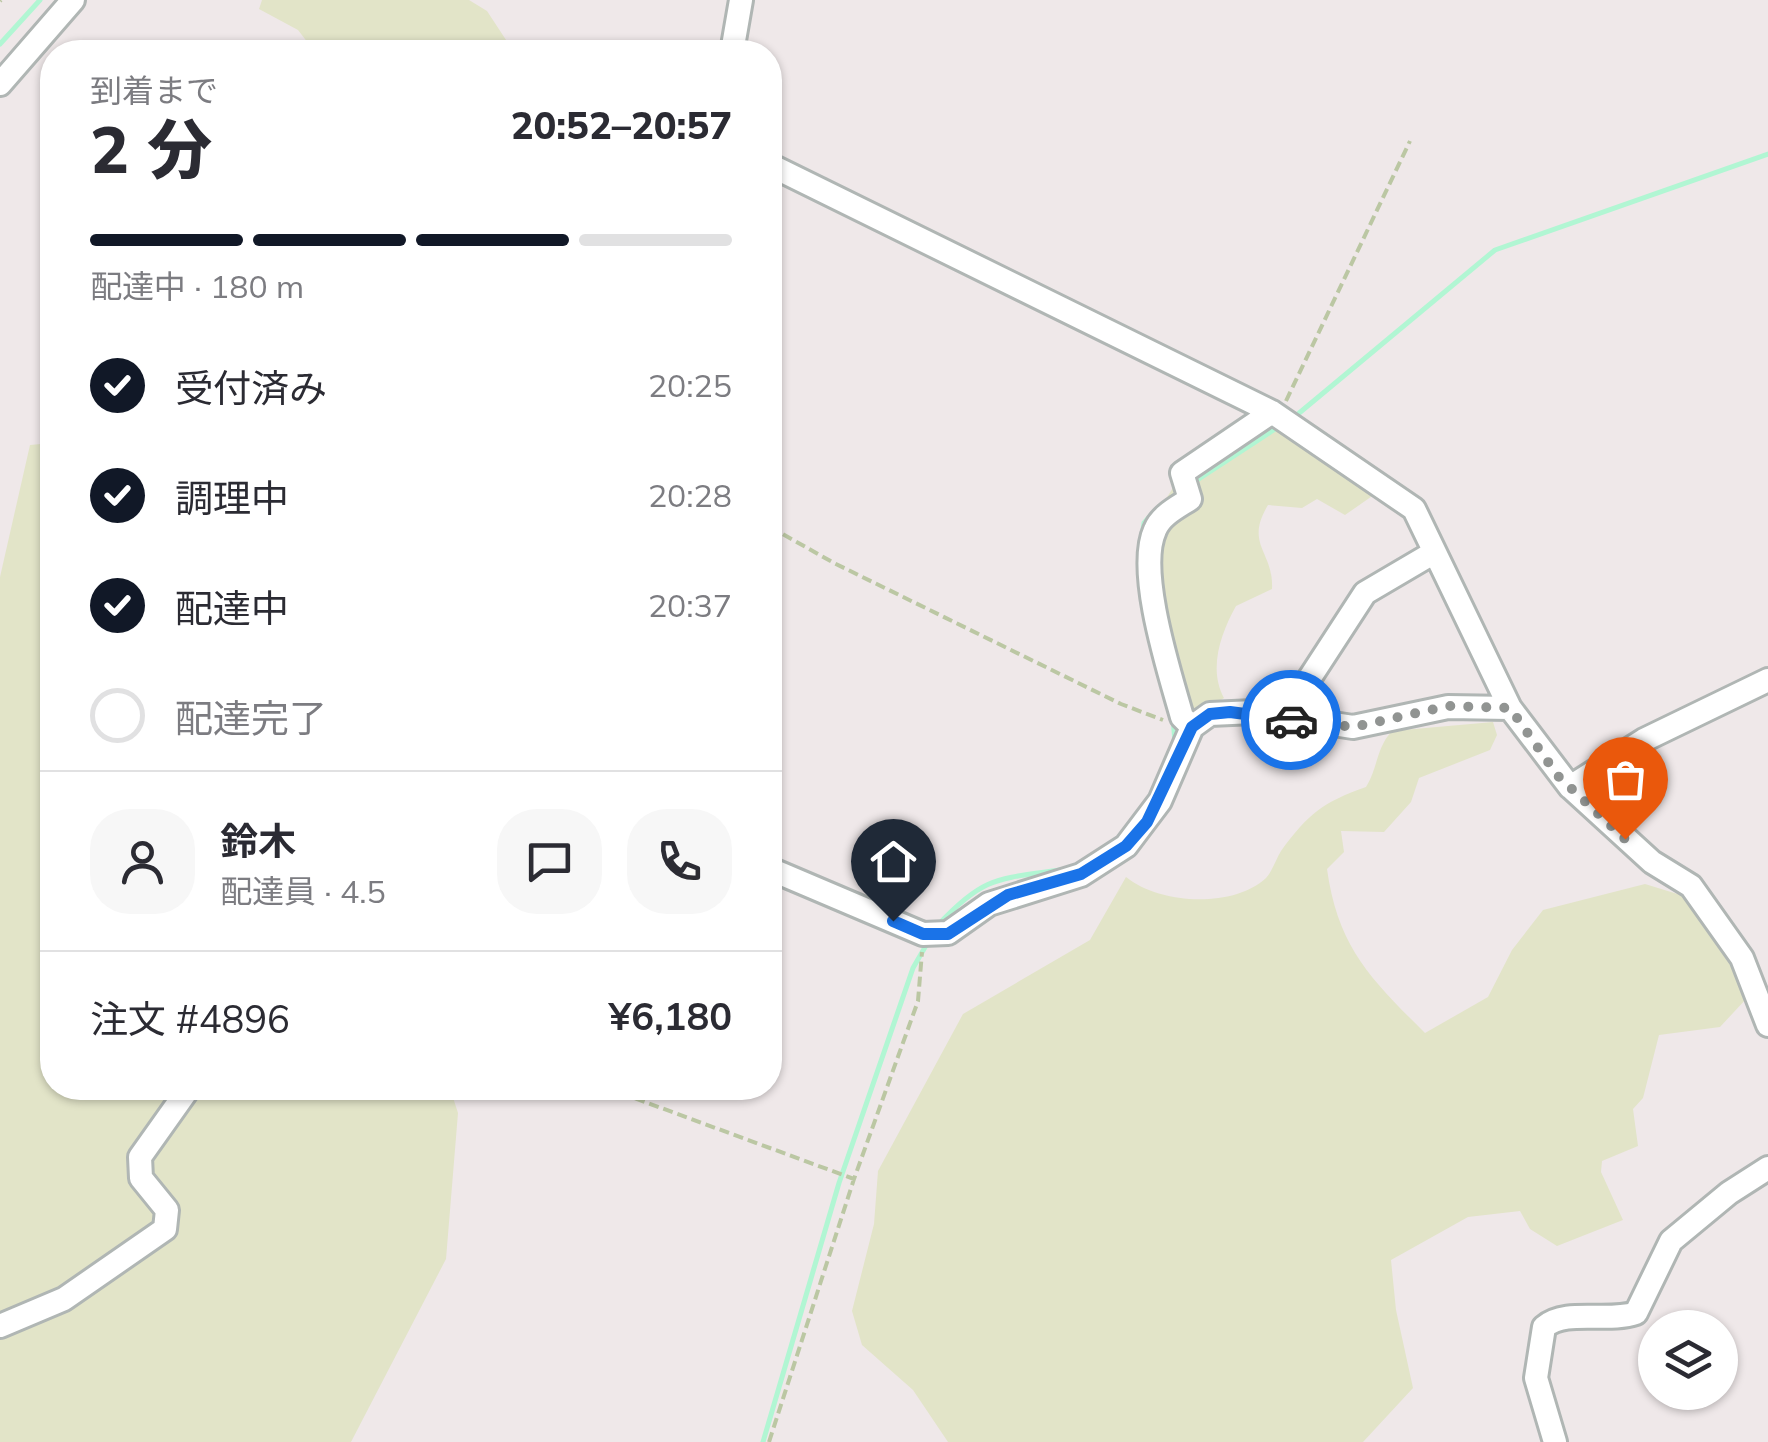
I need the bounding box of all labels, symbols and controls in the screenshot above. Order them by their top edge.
text: 到着まで [90,70,218,110]
text: 20:52–20:57 [511,101,732,149]
text: 2 分 [90,108,212,189]
text: 配達中 · 180 m [90,266,304,306]
icon: check [90,358,145,413]
text: 受付済み [175,364,327,412]
text: 20:25 [648,365,732,405]
icon: check [90,468,145,523]
text: 調理中 [175,474,289,522]
text: 20:28 [648,475,732,515]
icon: check [90,578,145,633]
text: 配達中 [175,584,289,632]
text: 20:37 [648,585,732,625]
courier [1241,670,1341,770]
icon: car [1264,693,1319,748]
text: 配達完了 [175,694,327,742]
pin [1583,737,1668,840]
icon: bag [1598,752,1653,807]
button: person [90,809,195,914]
button: chat [497,809,602,914]
button: phone [627,809,732,914]
text: 鈴木 [220,817,296,865]
pin [851,819,936,922]
icon: home [866,834,921,889]
text: 配達員 · 4.5 [220,871,386,911]
text: ¥6,180 [609,992,732,1040]
text: 注文 #4896 [90,995,290,1043]
map controls [1638,1310,1738,1410]
button: layers [1638,1310,1738,1410]

